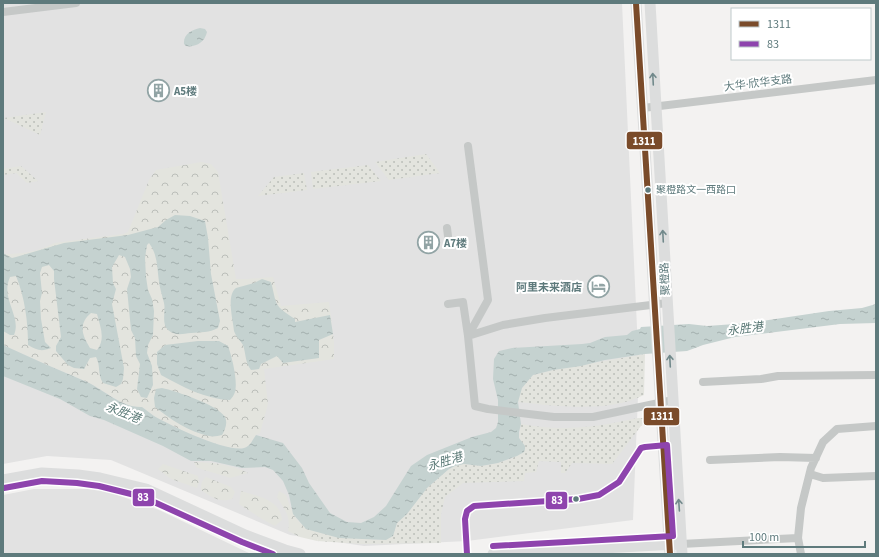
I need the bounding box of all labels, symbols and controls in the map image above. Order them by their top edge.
legend [731,8,871,60]
text: 1311 [767,16,791,33]
text: 83 [767,36,779,53]
street label: 大华·欣华支路 [723,71,793,95]
one-way arrow [650,73,657,86]
building icon: A5楼 [145,78,171,104]
place label: A5楼 [173,84,197,99]
line badge: 1311 [626,131,663,150]
text: 1311 [632,134,656,149]
place label: 聚橙路文一西路口 [656,183,736,197]
marker: 聚橙路文一西路口 [643,185,653,195]
building icon: A7楼 [416,230,442,256]
one-way arrow [659,230,666,243]
place label: A7楼 [443,236,467,251]
street label: 聚橙路 [657,262,673,296]
hotel icon: 阿里未来酒店 [585,274,611,300]
place label: 阿里未来酒店 [516,280,582,295]
water label: 永胜港 [726,318,766,340]
one-way arrow [667,355,674,368]
water label: 永胜港 [103,399,145,428]
line badge: 1311 [643,407,680,426]
text: 1311 [650,409,674,424]
water label: 永胜港 [425,448,467,475]
line badge: 83 [132,488,155,507]
text: 83 [137,490,149,505]
line badge: 83 [545,491,568,510]
text: 83 [551,493,563,508]
unlabelled marker [571,494,581,504]
one-way arrow [675,499,683,512]
scale bar [743,523,865,549]
text: 100 m [749,529,779,546]

